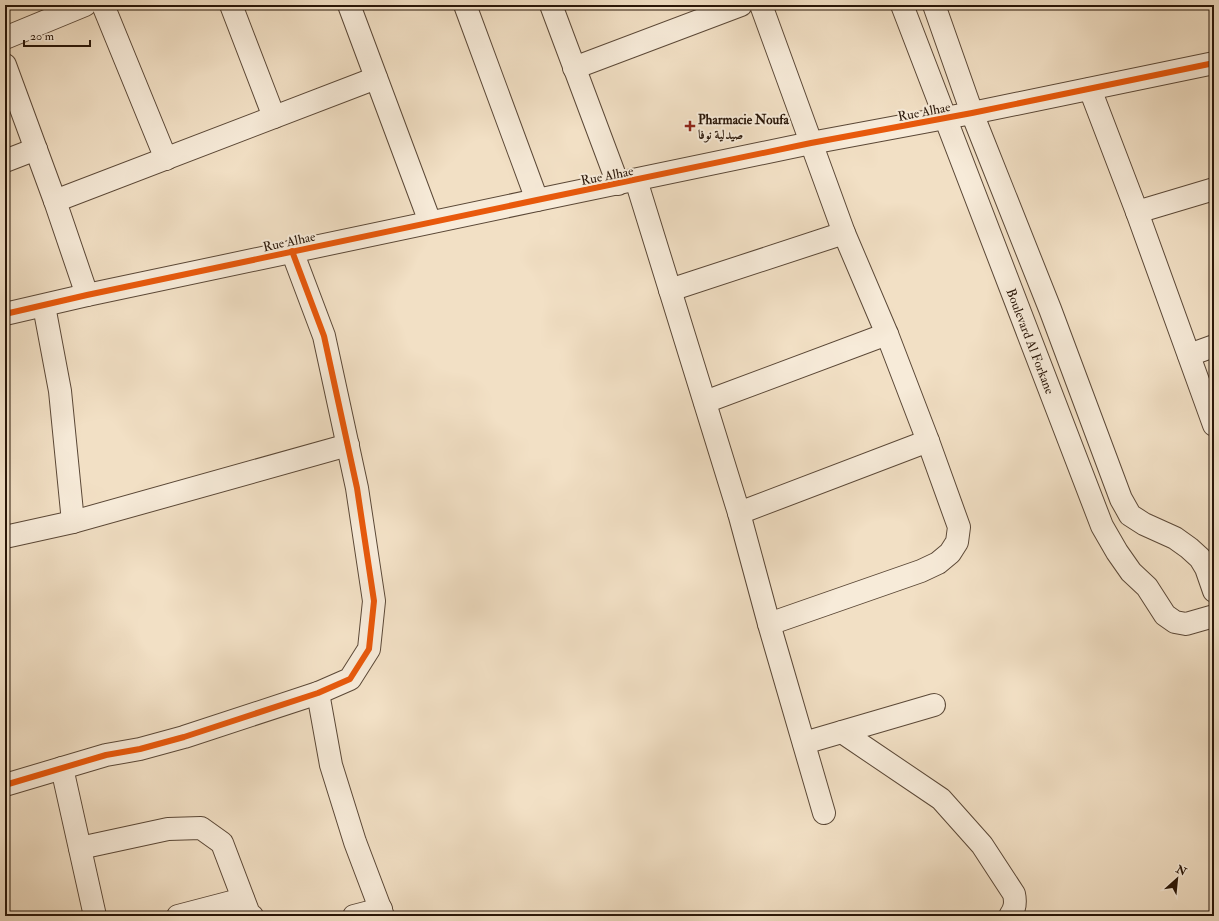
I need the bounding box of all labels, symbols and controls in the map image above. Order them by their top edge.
scale bar [24,22,90,48]
text: 20 m [30,29,55,44]
street label: Rue Alhae [897,99,952,125]
place label: Pharmacie Noufa صيدلية نوفا [698,112,789,143]
marker: Pharmacie Noufa صيدلية نوفا [685,121,695,131]
street label: Rue Alhae [580,163,635,189]
street label: Rue Alhae [261,228,317,255]
street label: Boulevard Al Forkane [1003,286,1058,397]
north arrow [1157,859,1197,899]
text: N [1173,862,1190,879]

